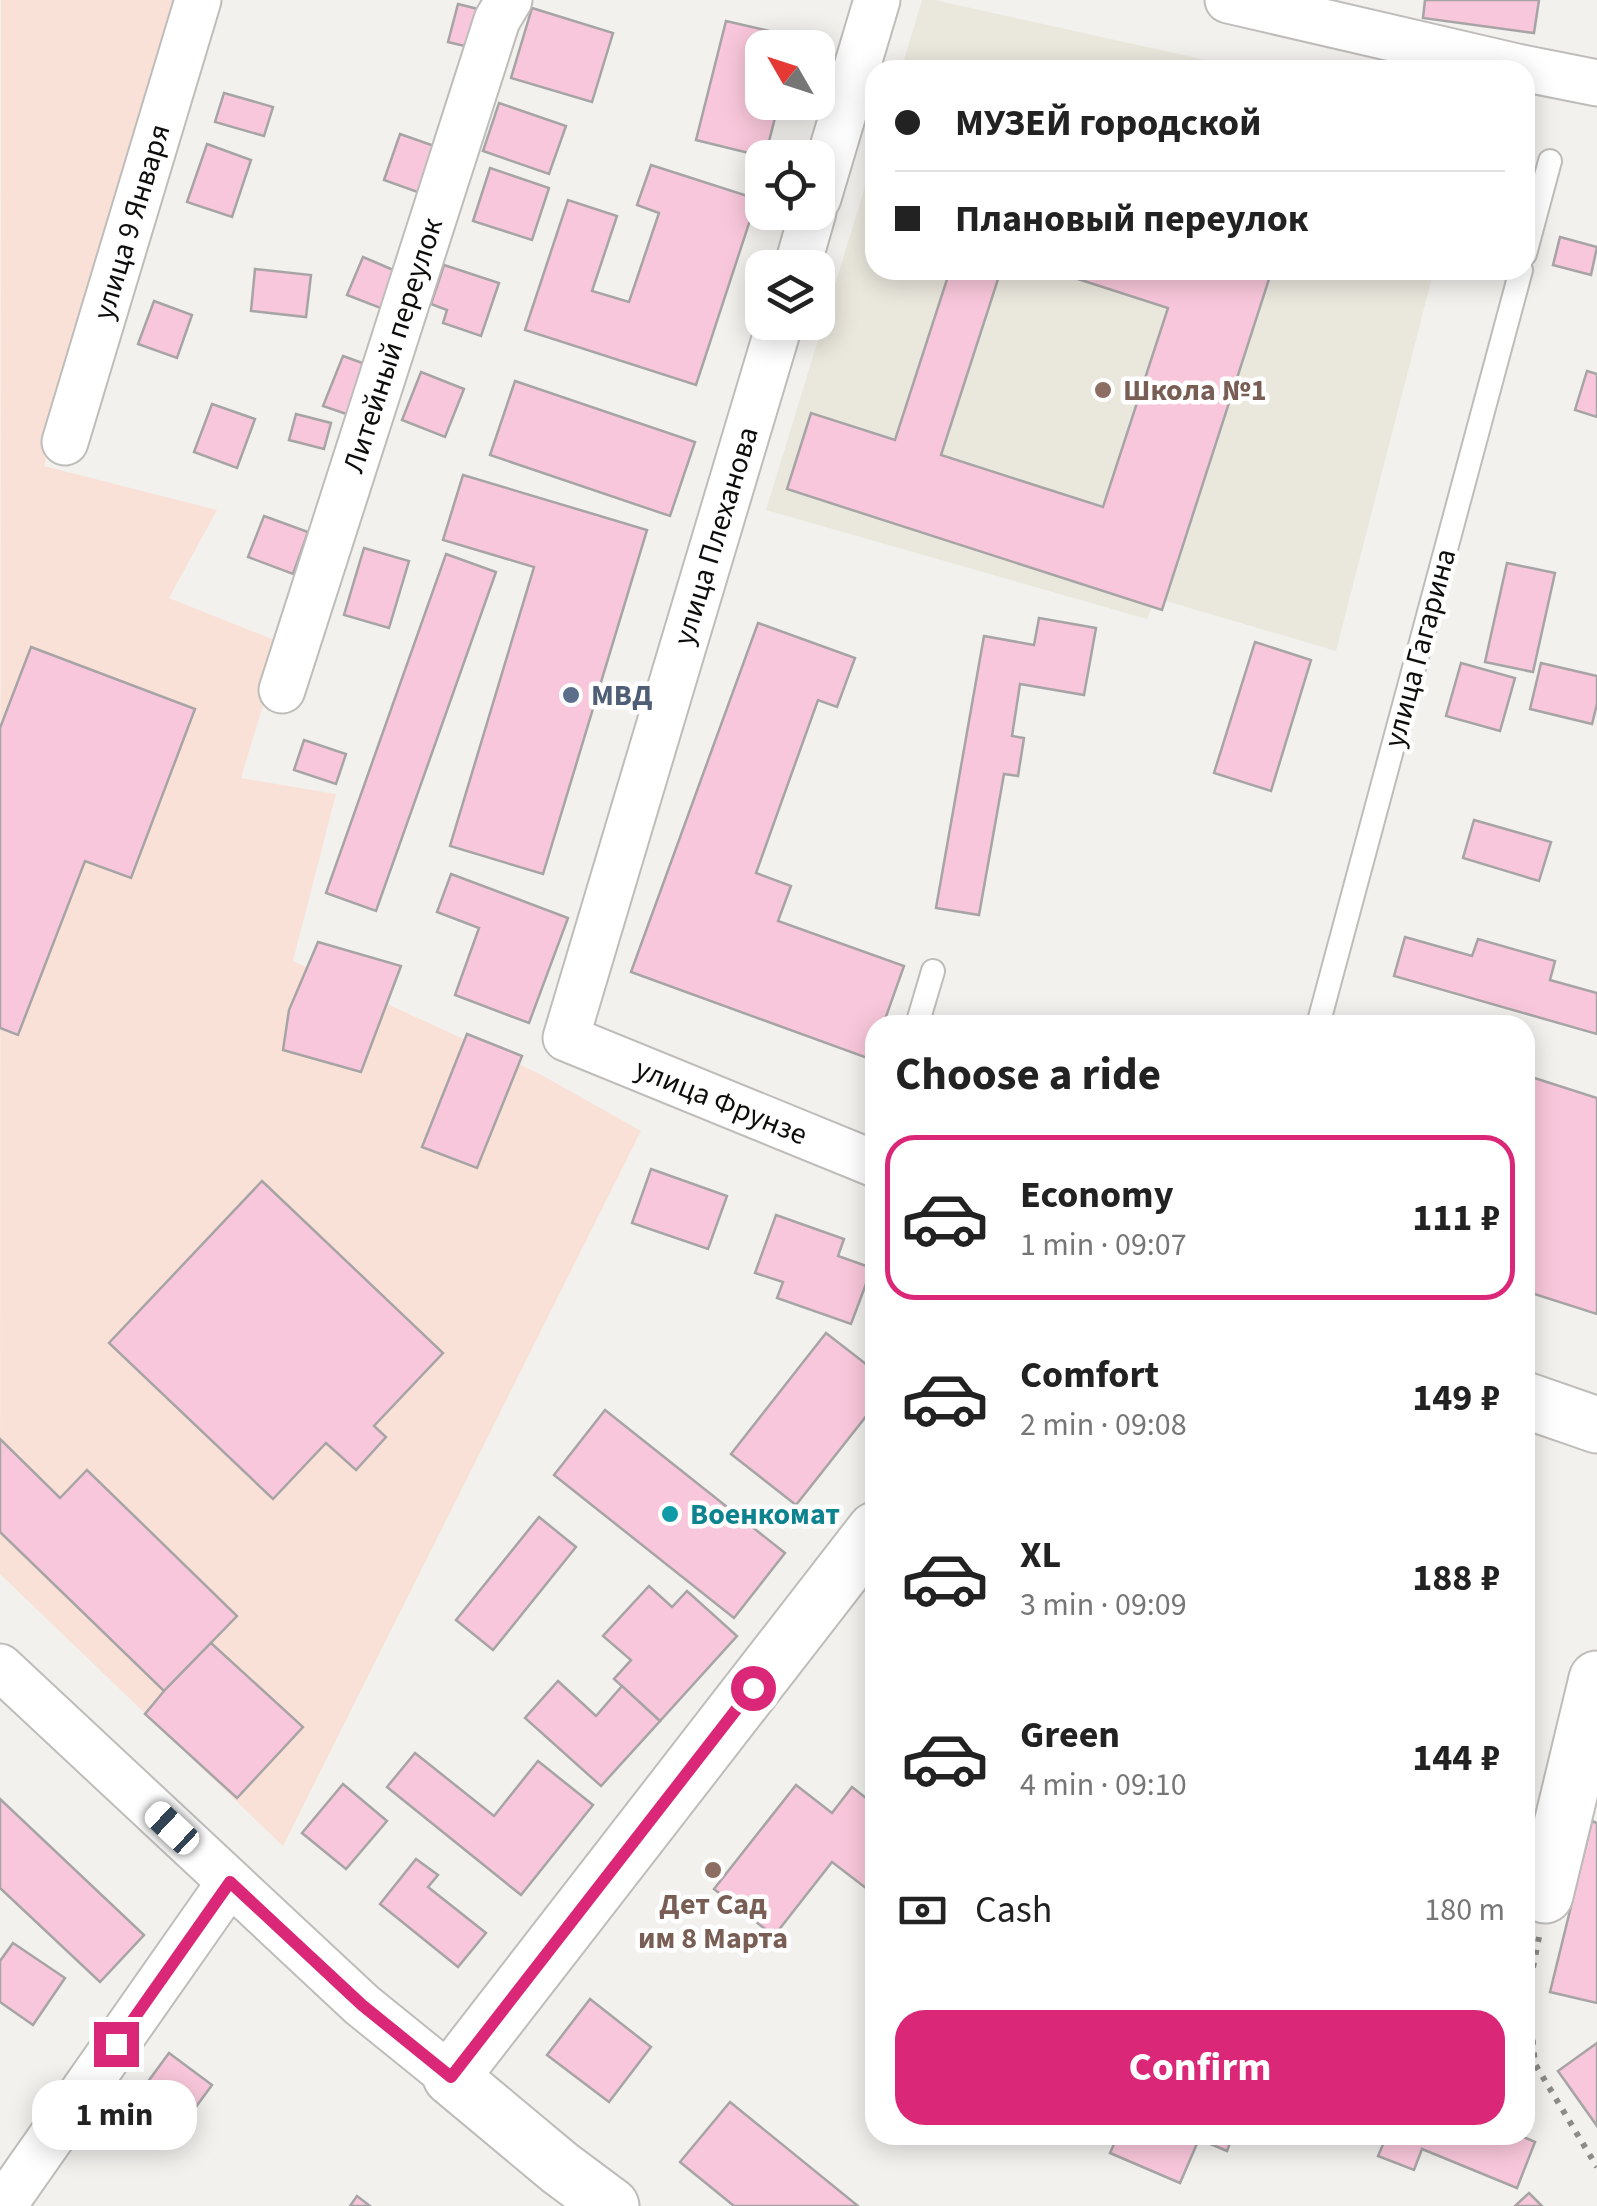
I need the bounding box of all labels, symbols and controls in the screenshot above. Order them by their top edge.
north arrow [745,30,835,120]
map controls [745,30,835,340]
text: МУЗЕЙ городской [955,96,1261,150]
street label: улица 9 Января [82,119,181,325]
button: locate [745,140,835,230]
text: Плановый переулок [955,192,1309,246]
street label: Литейный переулок [332,212,454,478]
button: layers [745,250,835,340]
place label: Школа №1 [1123,369,1267,412]
marker: Школа №1 [1092,379,1114,401]
street label: улица Плеханова [662,422,770,650]
street label: улица Гагарина [1373,544,1467,752]
place label: МВД [591,674,652,717]
marker: МВД [560,684,582,706]
text: Choose a ride [895,1043,1161,1107]
street label: улица Фрунзе [629,1047,814,1156]
text: Economy [1020,1168,1173,1222]
icon: car [900,1173,990,1263]
text: 111 ₽ [1412,1191,1500,1245]
text: 1 min · 09:07 [1020,1222,1187,1268]
text: Comfort [1020,1348,1159,1402]
icon: car [900,1353,990,1443]
text: 149 ₽ [1412,1371,1500,1425]
text: 2 min · 09:08 [1020,1402,1187,1448]
place label: Военкомат [690,1493,840,1536]
marker: Военкомат [659,1503,681,1525]
text: XL [1020,1528,1061,1582]
icon: car [900,1533,990,1623]
text: 188 ₽ [1412,1551,1500,1605]
text: 3 min · 09:09 [1020,1582,1187,1628]
route start [731,1666,776,1711]
text: Green [1020,1708,1120,1762]
icon: car [900,1713,990,1803]
text: 144 ₽ [1412,1731,1500,1785]
text: 4 min · 09:10 [1020,1762,1187,1808]
car [140,1797,204,1859]
marker: Дет Сад им 8 Марта [702,1859,724,1881]
place label: Дет Сад им 8 Марта [638,1883,788,1960]
icon: cash [895,1883,950,1938]
text: Cash [975,1883,1052,1937]
text: 180 m [1424,1887,1505,1933]
button: Confirm [895,2010,1505,2125]
route end [94,2022,139,2067]
callout: 1 min [34,2079,198,2149]
text: 1 min [76,2092,153,2138]

